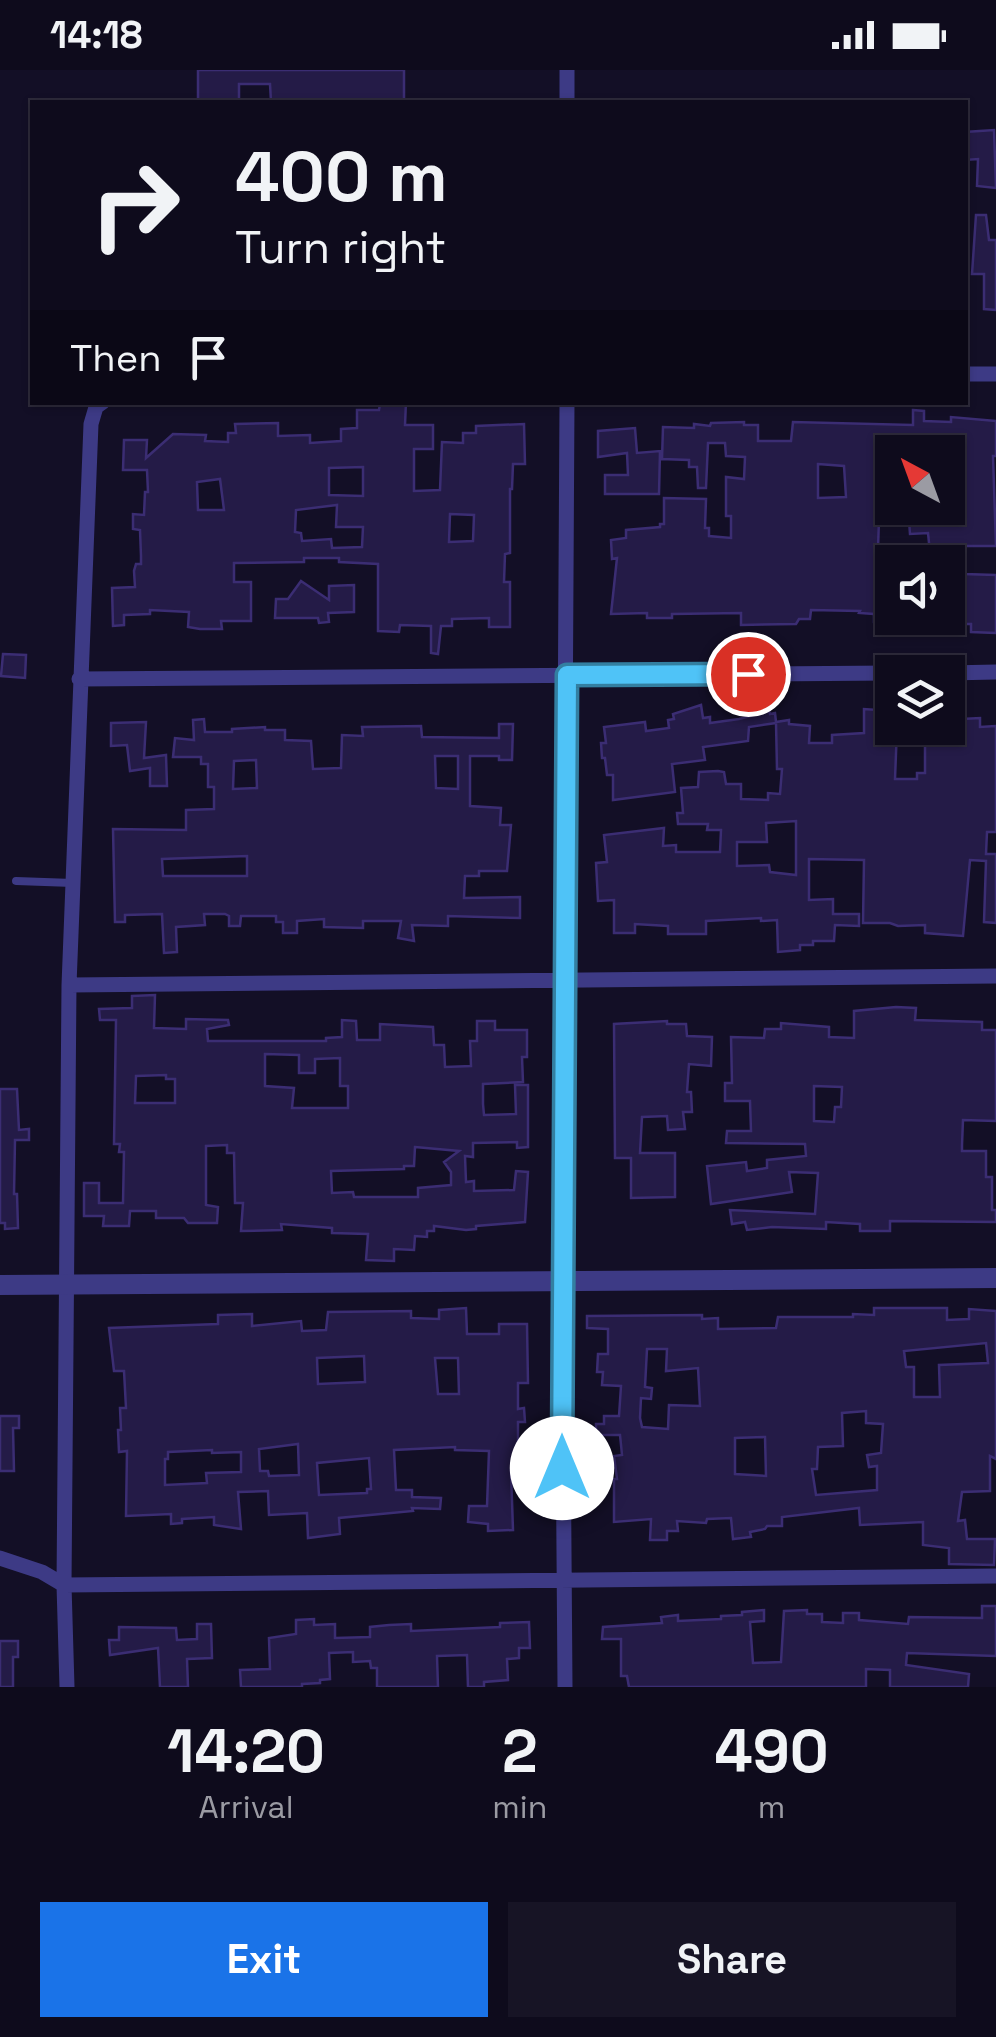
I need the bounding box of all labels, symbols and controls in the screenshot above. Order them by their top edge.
text: 14:18 [50,11,143,59]
text: 400 m [235,132,448,221]
icon: right [70,140,200,270]
text: Turn right [235,219,446,276]
icon: arrive [181,330,236,385]
text: Then [70,334,161,382]
north arrow [875,435,965,525]
map controls [875,435,965,745]
button: sound [875,545,965,635]
pin [706,632,791,717]
icon: arrive [721,647,776,702]
button: layers [875,655,965,745]
position arrow [510,1416,614,1520]
text: 14:20 [167,1713,325,1790]
text: 2 [502,1713,538,1790]
text: 490 [715,1713,829,1790]
text: Arrival [199,1787,294,1827]
text: min [492,1787,547,1827]
text: m [758,1787,785,1827]
button: Exit [40,1902,488,2017]
button: Share [508,1902,956,2017]

